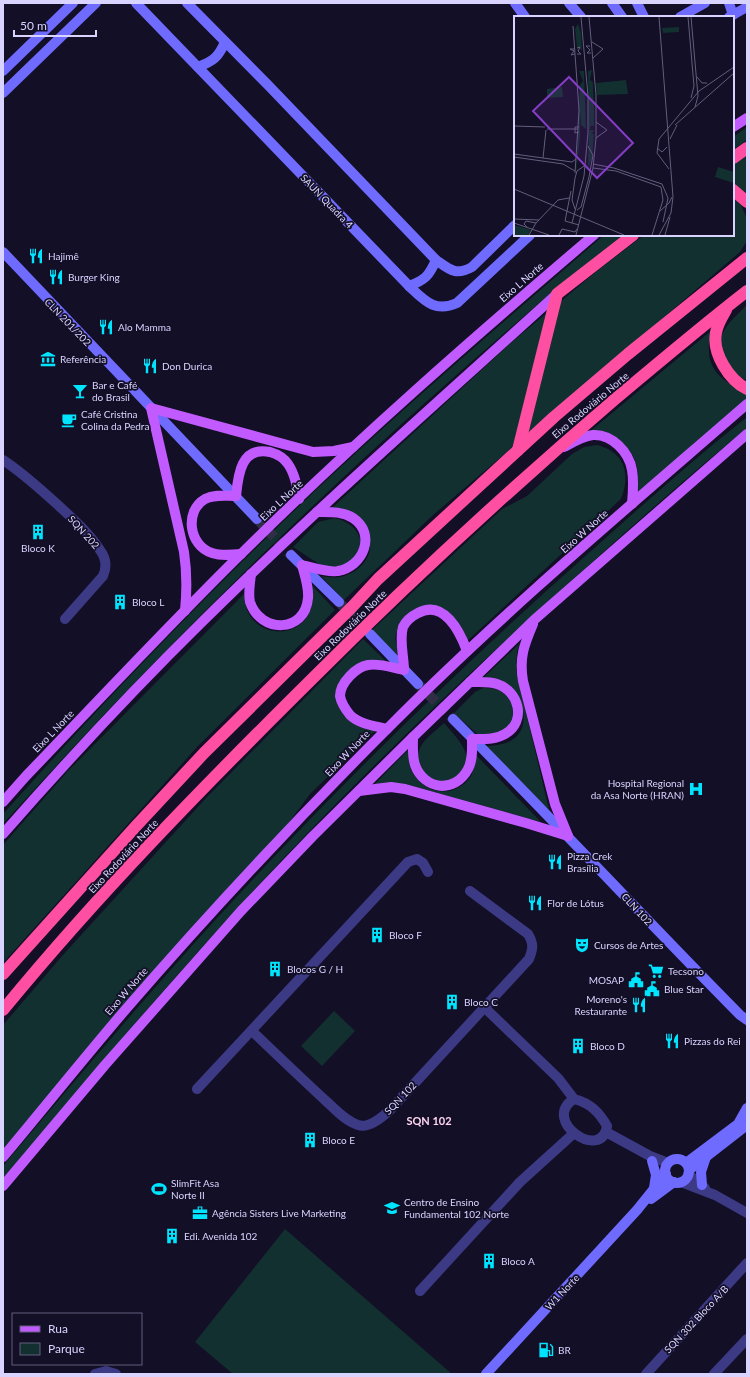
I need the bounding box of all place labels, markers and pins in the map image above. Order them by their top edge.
restaurant icon: Hajimê [27,247,45,265]
place label: Hajimê [48,250,79,262]
restaurant icon: Burger King [47,268,65,286]
place label: Burger King [68,271,120,283]
restaurant icon: Alo Mamma [97,318,115,336]
place label: Alo Mamma [118,321,171,333]
museum icon: Referência [39,350,57,368]
place label: Referência [60,353,106,365]
restaurant icon: Don Durica [141,357,159,375]
place label: Don Durica [162,360,212,372]
place label: Bar e Café do Brasil [92,379,137,403]
bar icon: Bar e Café do Brasil [71,382,89,400]
place label: Café Cristina Colina da Pedra [81,408,149,432]
cafe icon: Café Cristina Colina da Pedra [60,411,78,429]
building icon: Bloco K [29,523,47,541]
place label: Bloco K [21,542,55,554]
building icon: Bloco L [111,593,129,611]
place label: Bloco L [132,596,164,608]
place label: Hospital Regional da Asa Norte (HRAN) [591,777,684,801]
hospital icon: Hospital Regional da Asa Norte (HRAN) [687,780,705,798]
place label: Pizza Crek Brasília [567,850,613,874]
restaurant icon: Pizza Crek Brasília [546,853,564,871]
restaurant icon: Flor de Lótus [526,894,544,912]
place label: Flor de Lótus [547,897,604,909]
building icon: Bloco F [368,926,386,944]
place label: Bloco F [389,929,422,941]
theatre icon: Cursos de Artes [573,936,591,954]
place label: Cursos de Artes [594,939,663,951]
building icon: Blocos G / H [266,960,284,978]
supermarket icon: Tecsono [647,962,665,980]
place label: Blocos G / H [287,963,343,975]
place label: Tecsono [668,965,704,977]
public building icon: MOSAP [627,971,645,989]
place label: MOSAP [589,974,624,986]
public building icon: Blue Star [643,980,661,998]
place label: Blue Star [664,983,704,995]
building icon: Bloco C [443,993,461,1011]
place label: Moreno's Restaurante [574,993,627,1017]
place label: Bloco C [464,996,498,1008]
restaurant icon: Moreno's Restaurante [630,996,648,1014]
restaurant icon: Pizzas do Rei [663,1032,681,1050]
place label: Pizzas do Rei [684,1035,741,1047]
building icon: Bloco D [569,1037,587,1055]
place label: Bloco D [590,1040,625,1052]
building icon: Bloco E [301,1131,319,1149]
place label: Bloco E [322,1134,355,1146]
place label: SlimFit Asa Norte II [171,1177,219,1201]
sports icon: SlimFit Asa Norte II [150,1180,168,1198]
place label: Centro de Ensino Fundamental 102 Norte [404,1196,509,1220]
school or university icon: Centro de Ensino Fundamental 102 Norte [383,1199,401,1217]
office icon: Agência Sisters Live Marketing [191,1204,209,1222]
place label: Agência Sisters Live Marketing [212,1207,346,1219]
building icon: Edi. Avenida 102 [163,1227,181,1245]
place label: Edi. Avenida 102 [184,1230,258,1242]
building icon: Bloco A [480,1252,498,1270]
place label: Bloco A [501,1255,535,1267]
fuel station icon: BR [537,1341,555,1359]
place label: BR [558,1344,571,1356]

